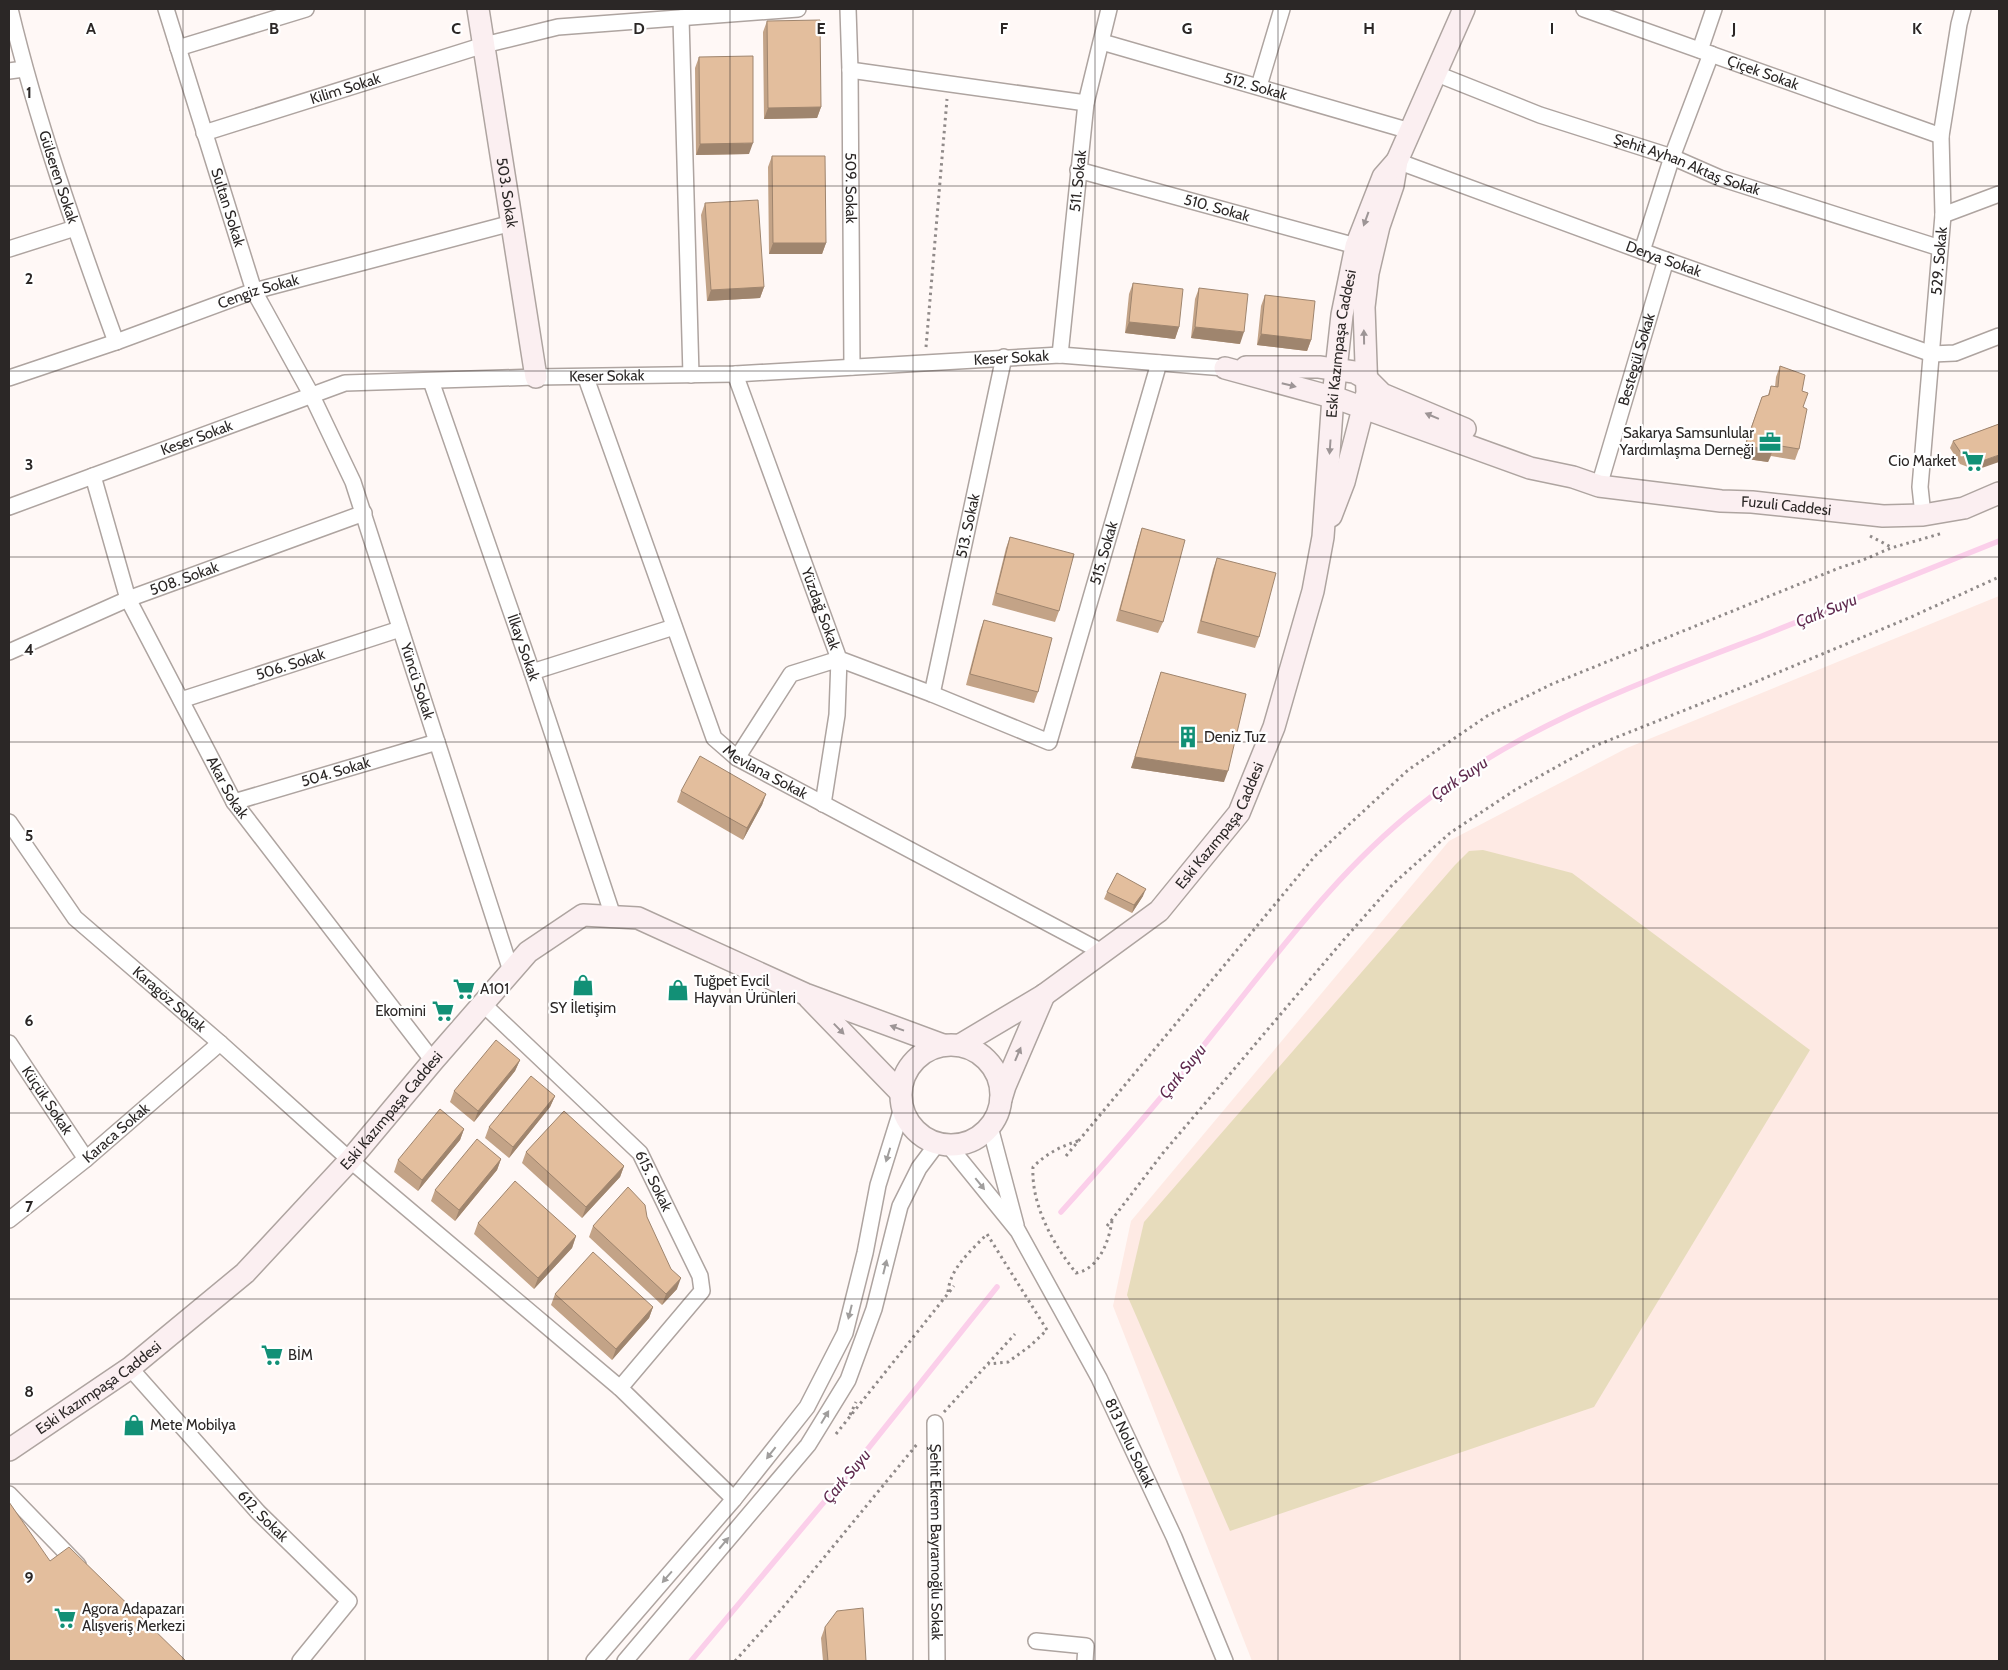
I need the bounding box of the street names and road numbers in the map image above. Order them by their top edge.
street label: Çiçek Sokak [1725,52,1802,94]
street label: Kilim Sokak [308,69,383,108]
street label: 512. Sokak [1222,69,1290,104]
street label: Gülseren Sokak [35,128,82,226]
street label: Şehit Ayhan Aktaş Sokak [1611,130,1763,199]
street label: 511. Sokak [1066,149,1090,213]
street label: 509. Sokak [842,152,860,224]
street label: 503. Sokak [493,156,521,229]
street label: Sultan Sokak [207,166,249,249]
street label: 510. Sokak [1182,190,1252,226]
street label: 529. Sokak [1927,226,1951,296]
street label: Derya Sokak [1623,237,1704,281]
street label: Eski Kazımpaşa Caddesi [1323,268,1360,419]
street label: Cengiz Sokak [215,270,301,313]
street label: Bestegül Sokak [1614,311,1659,408]
street label: Keser Sokak [973,347,1050,369]
street label: Keser Sokak [569,366,645,386]
street label: Keser Sokak [158,416,235,459]
street label: 513. Sokak [952,492,984,560]
street label: Fuzuli Caddesi [1741,493,1832,519]
street label: 515. Sokak [1086,519,1122,587]
street label: 508. Sokak [147,558,221,599]
street label: Yüzdağ Sokak [797,564,844,653]
street label: İlkay Sokak [504,611,543,683]
street label: Yüncü Sokak [396,640,438,722]
street label: 506. Sokak [254,645,327,684]
street label: Mevlana Sokak [719,741,811,803]
street label: Akar Sokak [203,753,253,822]
street label: 504. Sokak [299,753,373,791]
street label: Eski Kazımpaşa Caddesi [1172,760,1268,893]
street label: Karagöz Sokak [129,963,210,1036]
street label: Eski Kazımpaşa Caddesi [336,1048,446,1174]
street label: Küçük Sokak [18,1063,76,1138]
street label: Karaca Sokak [79,1099,153,1167]
street label: 615. Sokak [631,1148,676,1215]
street label: Eski Kazımpaşa Caddesi [32,1337,165,1438]
street label: 813 Nolu Sokak [1101,1395,1158,1491]
street label: Şehit Ekrem Bayramoğlu Sokak [926,1444,946,1641]
street label: 612. Sokak [234,1486,292,1546]

